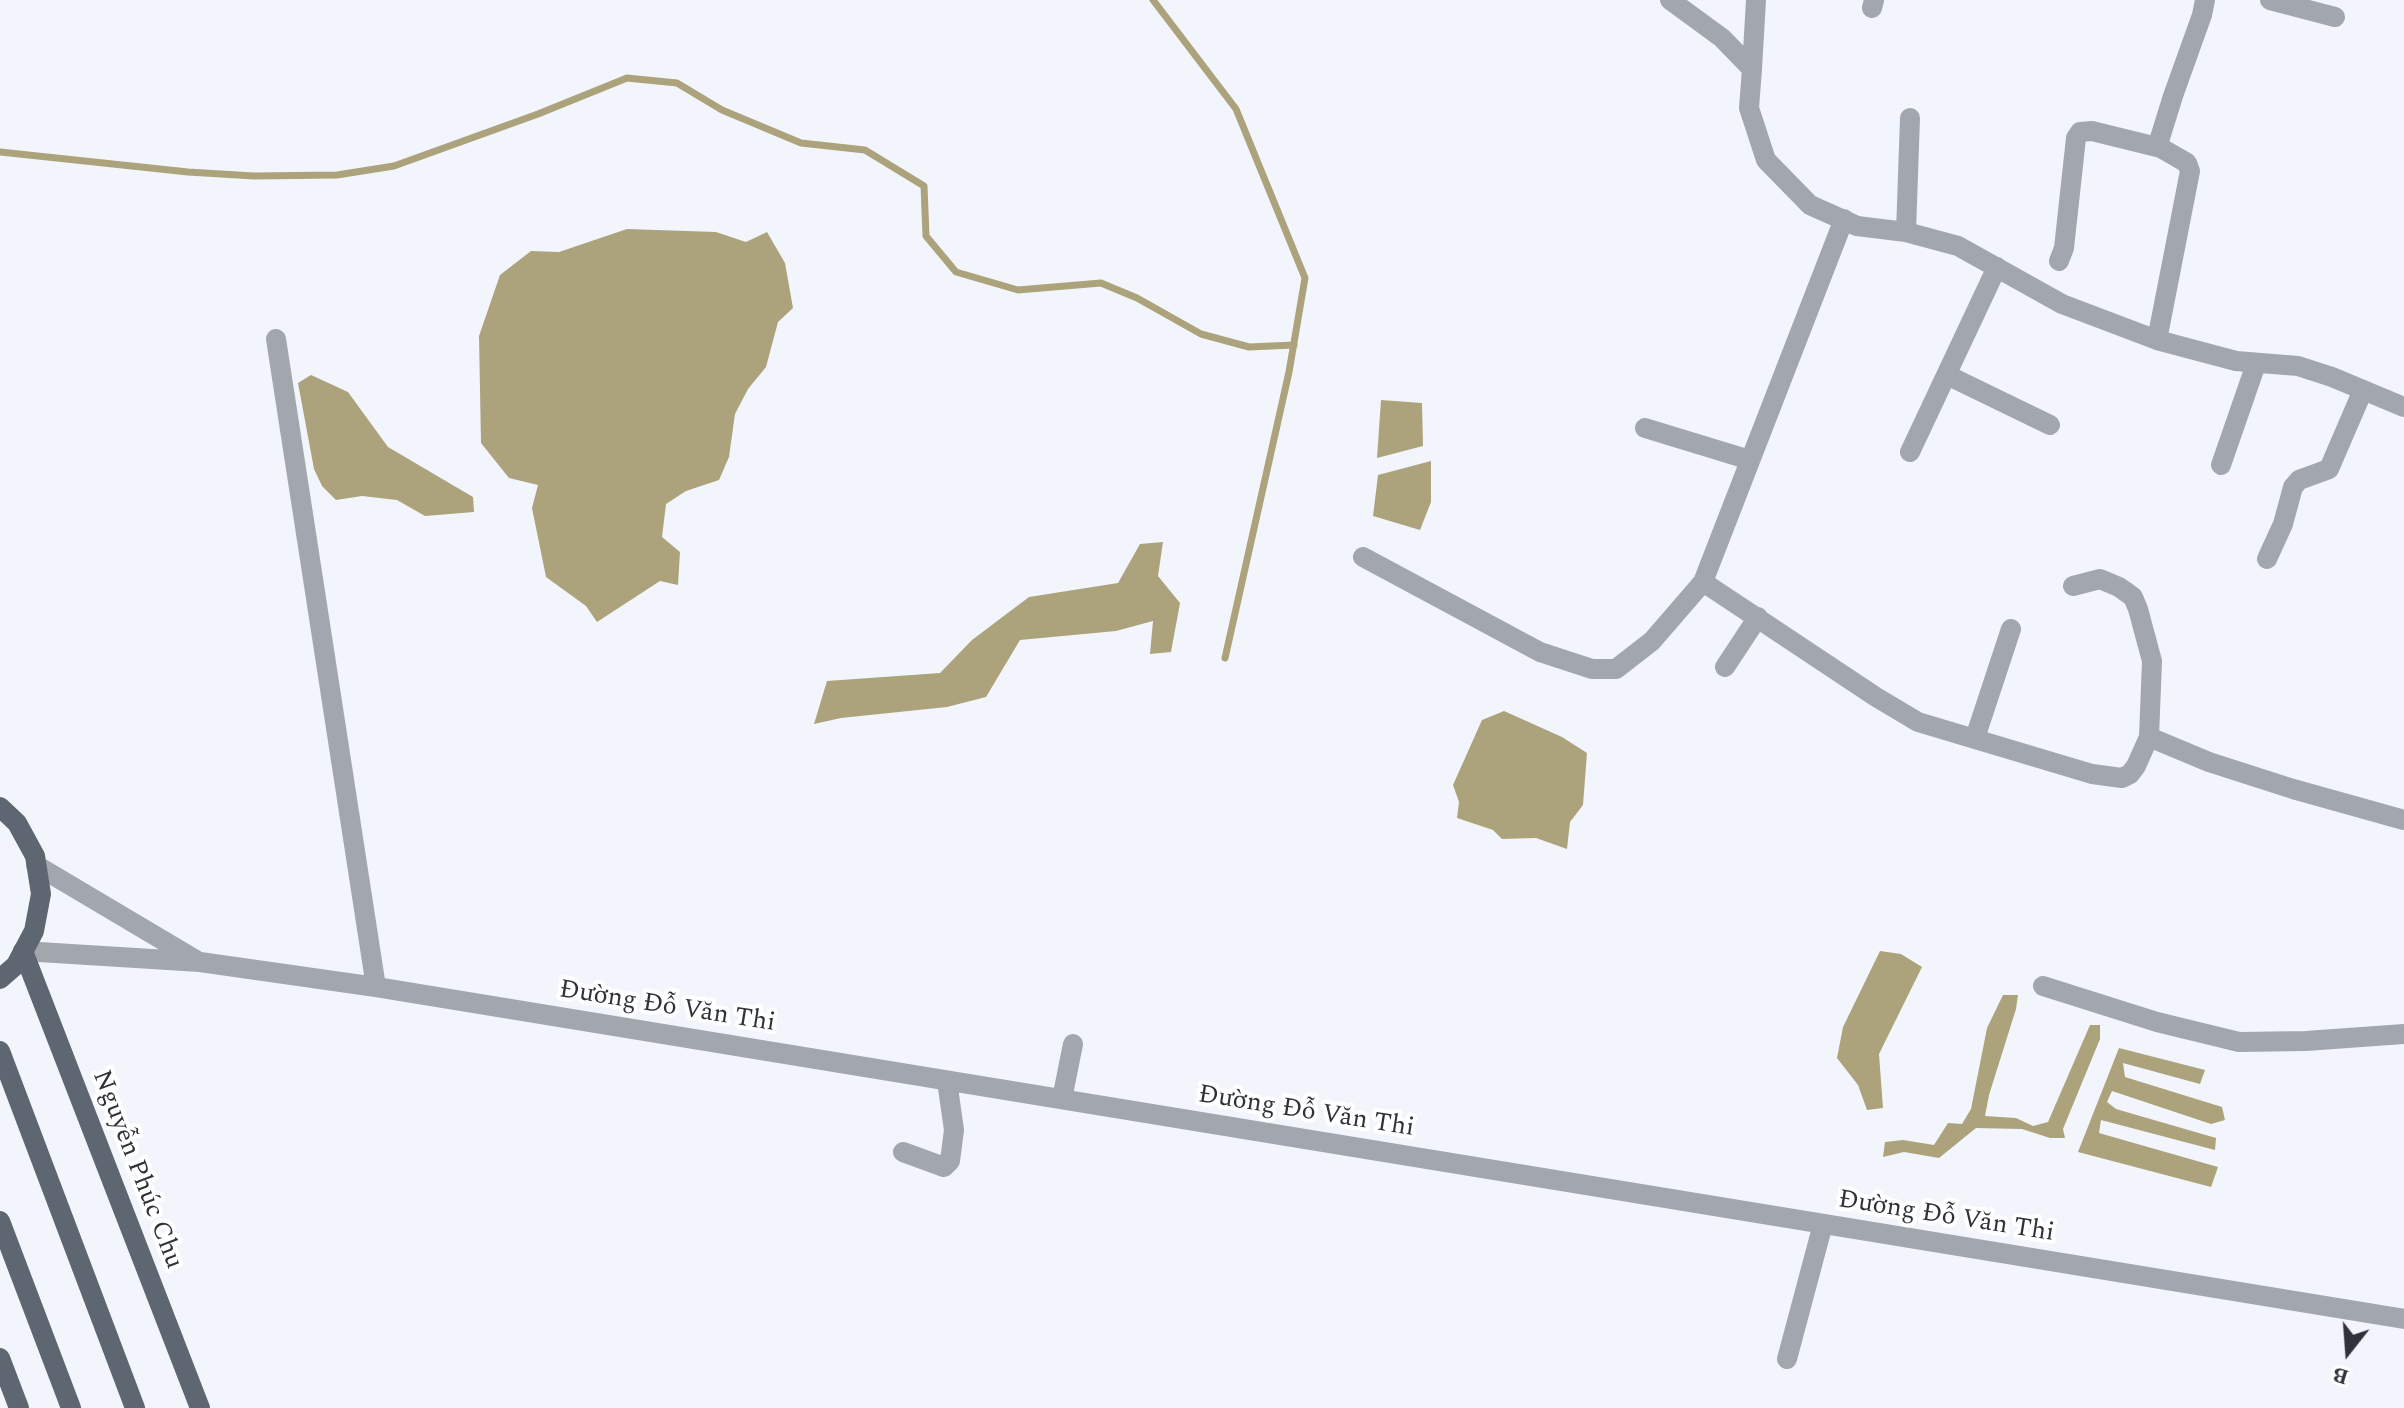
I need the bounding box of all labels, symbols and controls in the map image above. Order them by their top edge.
street label: Đường Đỗ Văn Thi [557,976,777,1040]
street label: Nguyễn Phúc Chu [84,1066,188,1274]
street label: Đường Đỗ Văn Thi [1196,1081,1416,1145]
street label: Đường Đỗ Văn Thi [1836,1186,2056,1250]
north arrow [2308,1312,2388,1392]
text: B [2329,1357,2353,1393]

